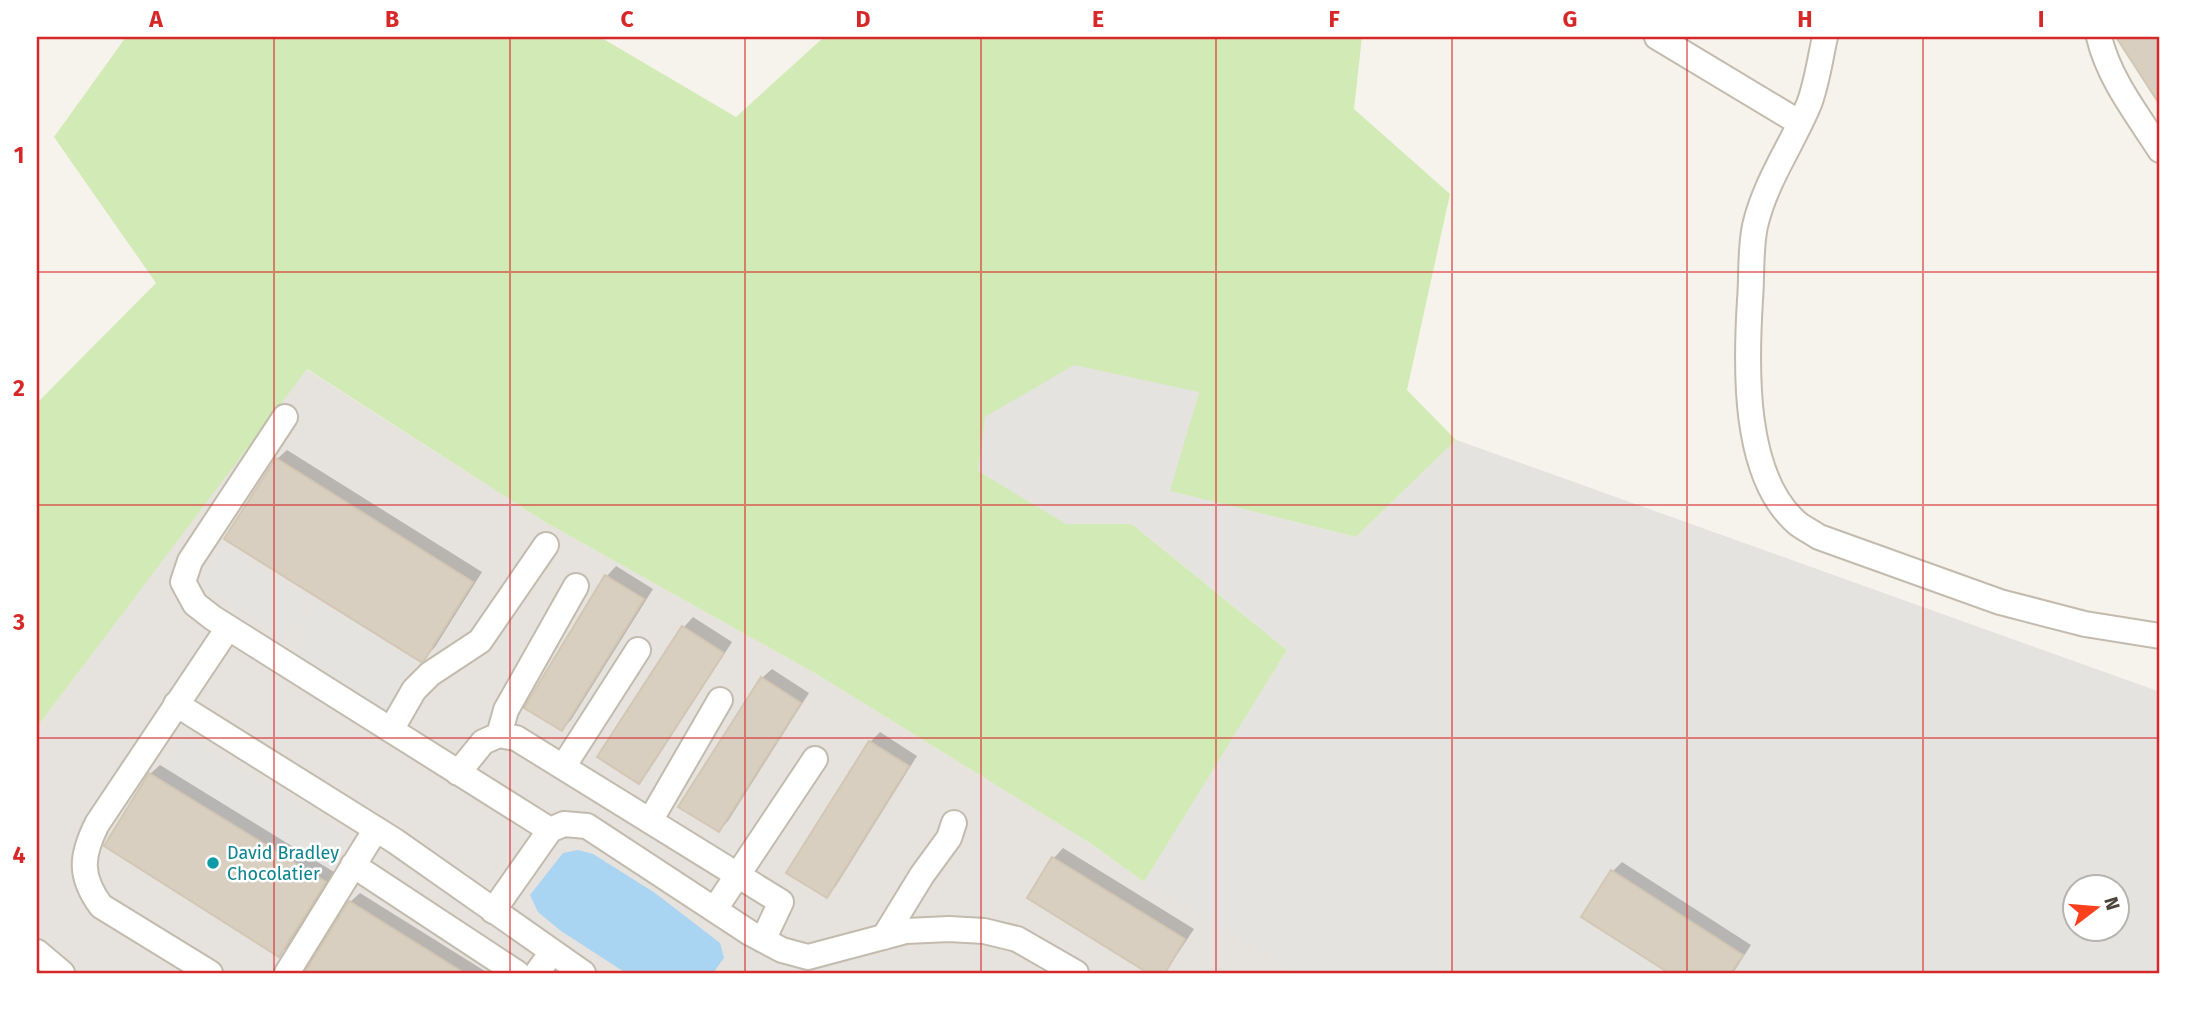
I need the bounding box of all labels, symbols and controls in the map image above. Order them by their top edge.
text: A [148,5,163,33]
text: B [385,5,399,33]
text: C [620,5,634,33]
text: D [856,5,871,33]
text: E [1092,5,1104,33]
text: F [1328,5,1340,33]
text: G [1563,5,1577,33]
text: H [1797,5,1813,33]
text: I [2038,5,2044,33]
text: 1 [14,141,24,169]
text: 2 [13,374,25,402]
text: 3 [12,608,25,636]
text: 4 [13,841,26,869]
place label: David Bradley Chocolatier [227,842,339,885]
marker: David Bradley Chocolatier [205,855,221,871]
north arrow [2060,874,2130,944]
text: N [2099,894,2125,913]

